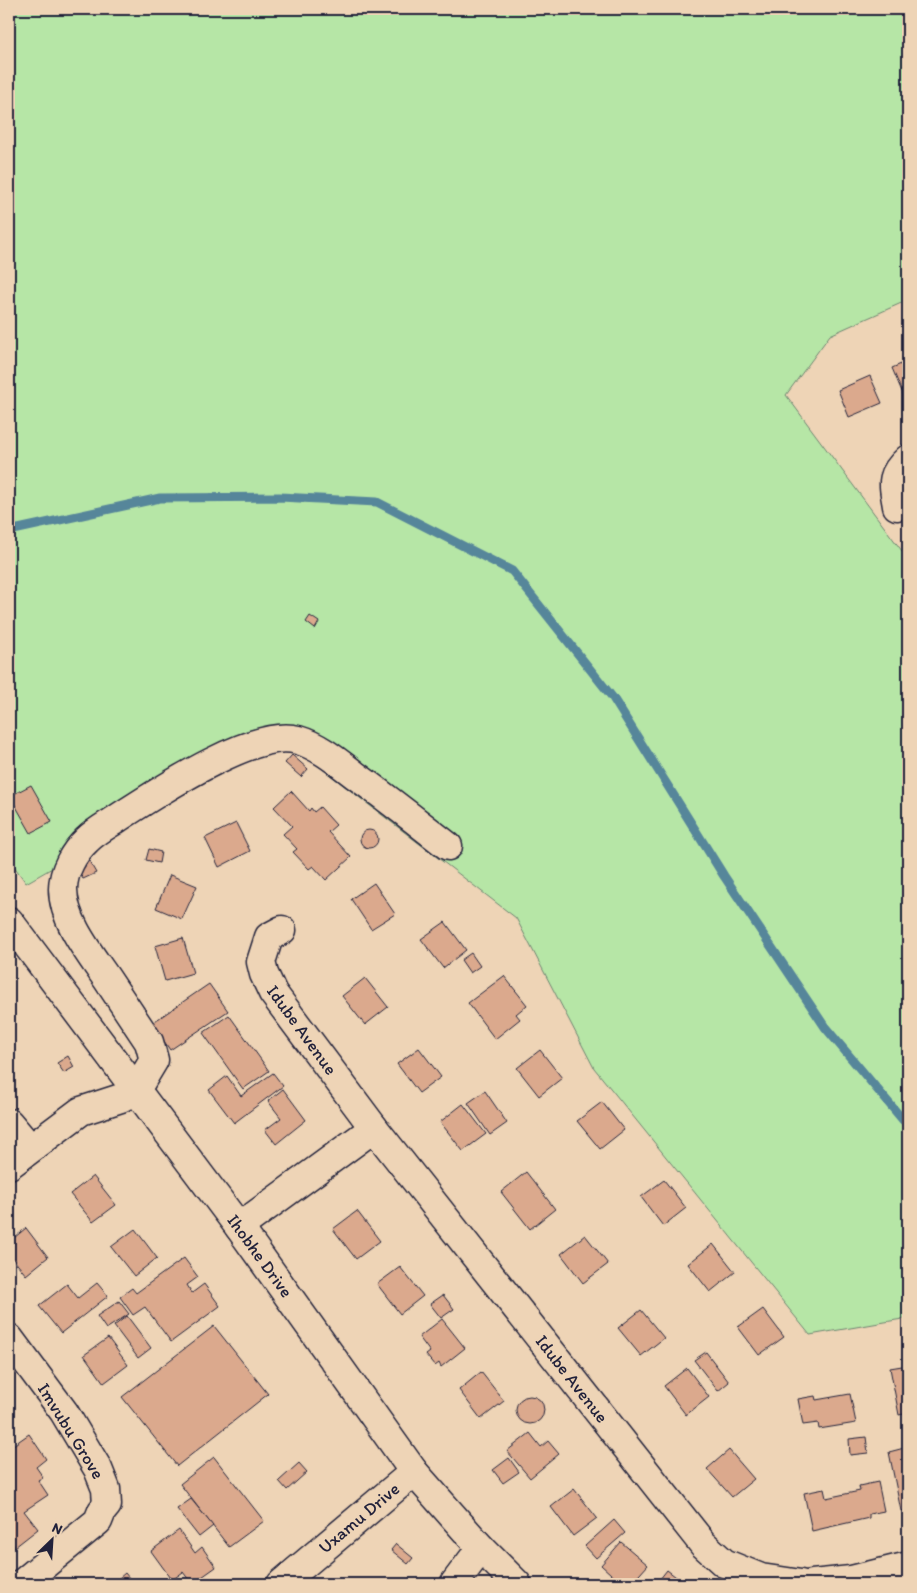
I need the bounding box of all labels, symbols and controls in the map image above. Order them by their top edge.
street label: Idube Avenue [262,981,342,1079]
street label: Ihobhe Drive [222,1210,298,1302]
street label: Idube Avenue [531,1331,613,1427]
street label: Imvubu Grove [33,1379,109,1483]
street label: Uxamu Drive [314,1478,404,1558]
north arrow [28,1516,78,1566]
text: N [49,1519,65,1538]

